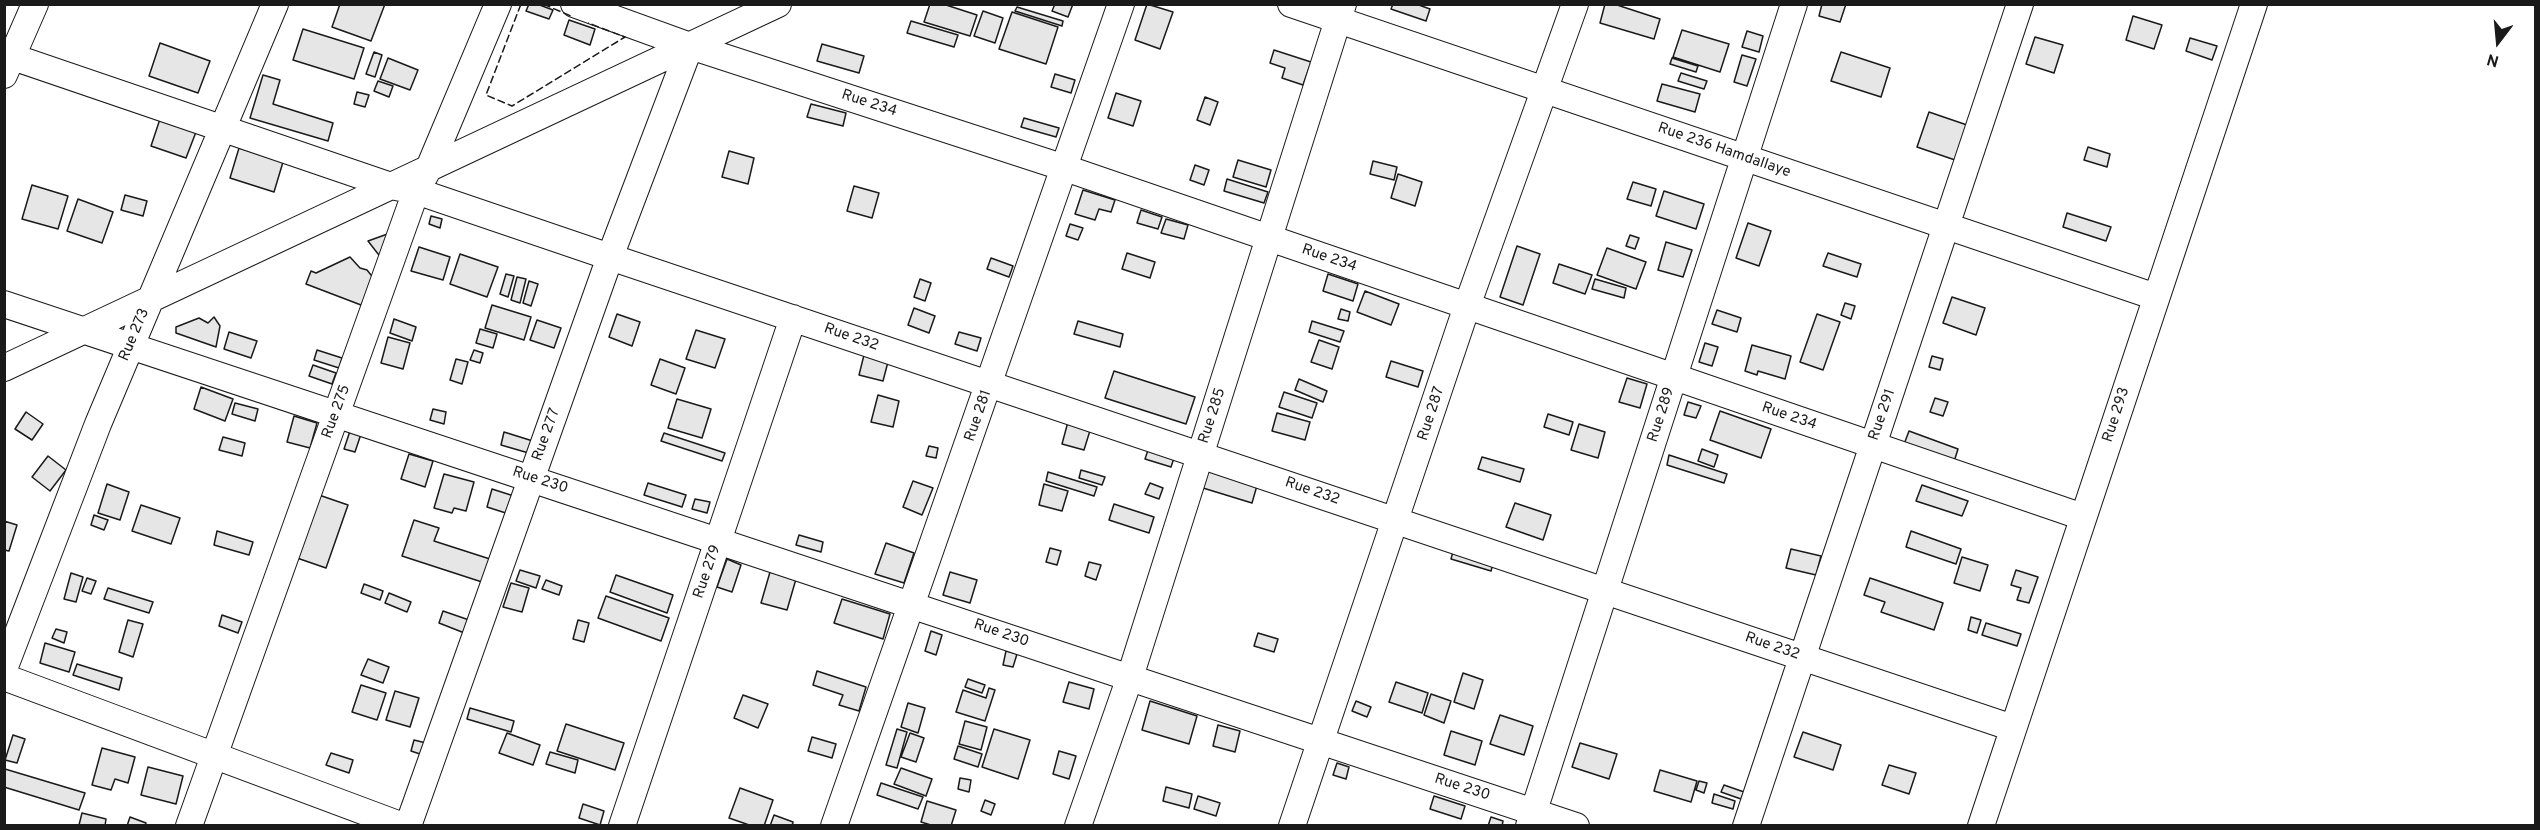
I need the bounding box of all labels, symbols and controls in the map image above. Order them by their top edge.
north arrow [2468,12,2528,72]
text: N [2485,48,2501,71]
street label: Rue 234 [839,87,899,121]
street label: Rue 236 Hamdallaye [1655,120,1793,182]
street label: Rue 234 [1299,241,1359,277]
street label: Rue 273 [116,306,154,364]
street label: Rue 232 [821,320,881,356]
street label: Rue 275 [319,383,355,441]
street label: Rue 287 [1415,385,1449,443]
street label: Rue 289 [1645,385,1679,445]
street label: Rue 293 [2100,385,2134,445]
street label: Rue 285 [1196,386,1230,446]
street label: Rue 291 [1866,387,1900,443]
street label: Rue 281 [962,388,996,444]
street label: Rue 234 [1759,399,1819,435]
street label: Rue 277 [529,406,565,464]
street label: Rue 230 [510,464,570,498]
street label: Rue 232 [1282,474,1342,510]
street label: Rue 279 [690,543,726,601]
street label: Rue 230 [971,616,1031,652]
street label: Rue 232 [1742,629,1802,665]
street label: Rue 230 [1432,771,1492,805]

